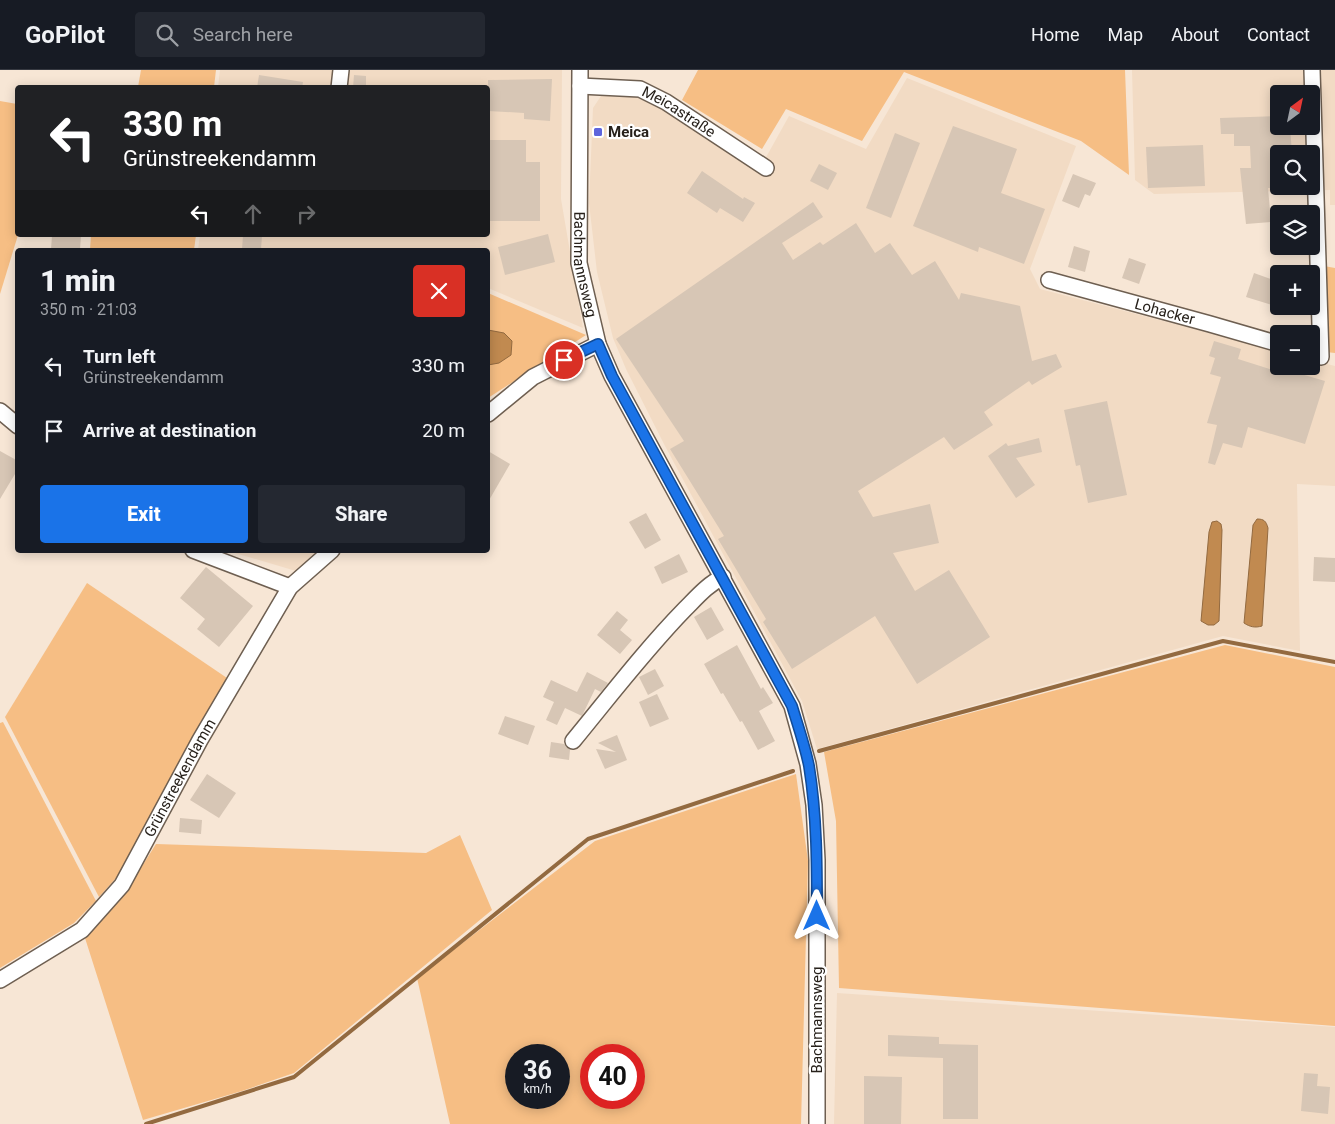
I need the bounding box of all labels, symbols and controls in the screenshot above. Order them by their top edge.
search box [135,12,485,57]
text: GoPilot [25,21,105,49]
icon: search [153,21,181,49]
text: Search here [193,23,293,46]
text: Home [1031,24,1080,45]
text: Map [1108,24,1143,45]
text: About [1171,24,1219,45]
text: Contact [1247,24,1310,45]
street label: Meicastraße [639,82,719,141]
north arrow [1270,85,1320,135]
map controls [1270,85,1320,375]
text: 330 m [123,104,222,145]
icon: left [40,105,105,170]
place label: Meica [608,123,649,141]
marker: Meica [592,126,604,138]
button: search [1270,145,1320,195]
text: Grünstreekendamm [123,146,317,171]
icon: left [186,200,214,228]
icon: ahead [239,200,267,228]
icon: right [292,200,320,228]
button: layers [1270,205,1320,255]
street label: Bachmannsweg [570,211,600,319]
text: 1 min [40,263,116,298]
button: close [413,265,465,317]
button: + [1270,265,1320,315]
street label: Lohacker [1133,295,1197,328]
text: 350 m · 21:03 [40,300,137,319]
button: − [1270,325,1320,375]
pin [543,339,585,381]
text: Turn left [83,345,156,368]
icon: arrive [550,346,578,374]
icon: left [40,352,68,380]
text: 330 m [412,354,465,377]
text: Grünstreekendamm [83,368,224,387]
icon: arrive [40,417,68,445]
text: Arrive at destination [83,419,256,442]
text: 20 m [422,419,465,442]
button: Exit [40,485,248,543]
button: Share [258,485,465,543]
street label: Grünstreekendamm [140,715,220,840]
position arrow [790,889,842,941]
street label: Bachmannsweg [808,967,826,1073]
speed limit sign: 40 [580,1044,645,1109]
text: 36 [523,1056,552,1085]
text: km/h [523,1082,552,1096]

